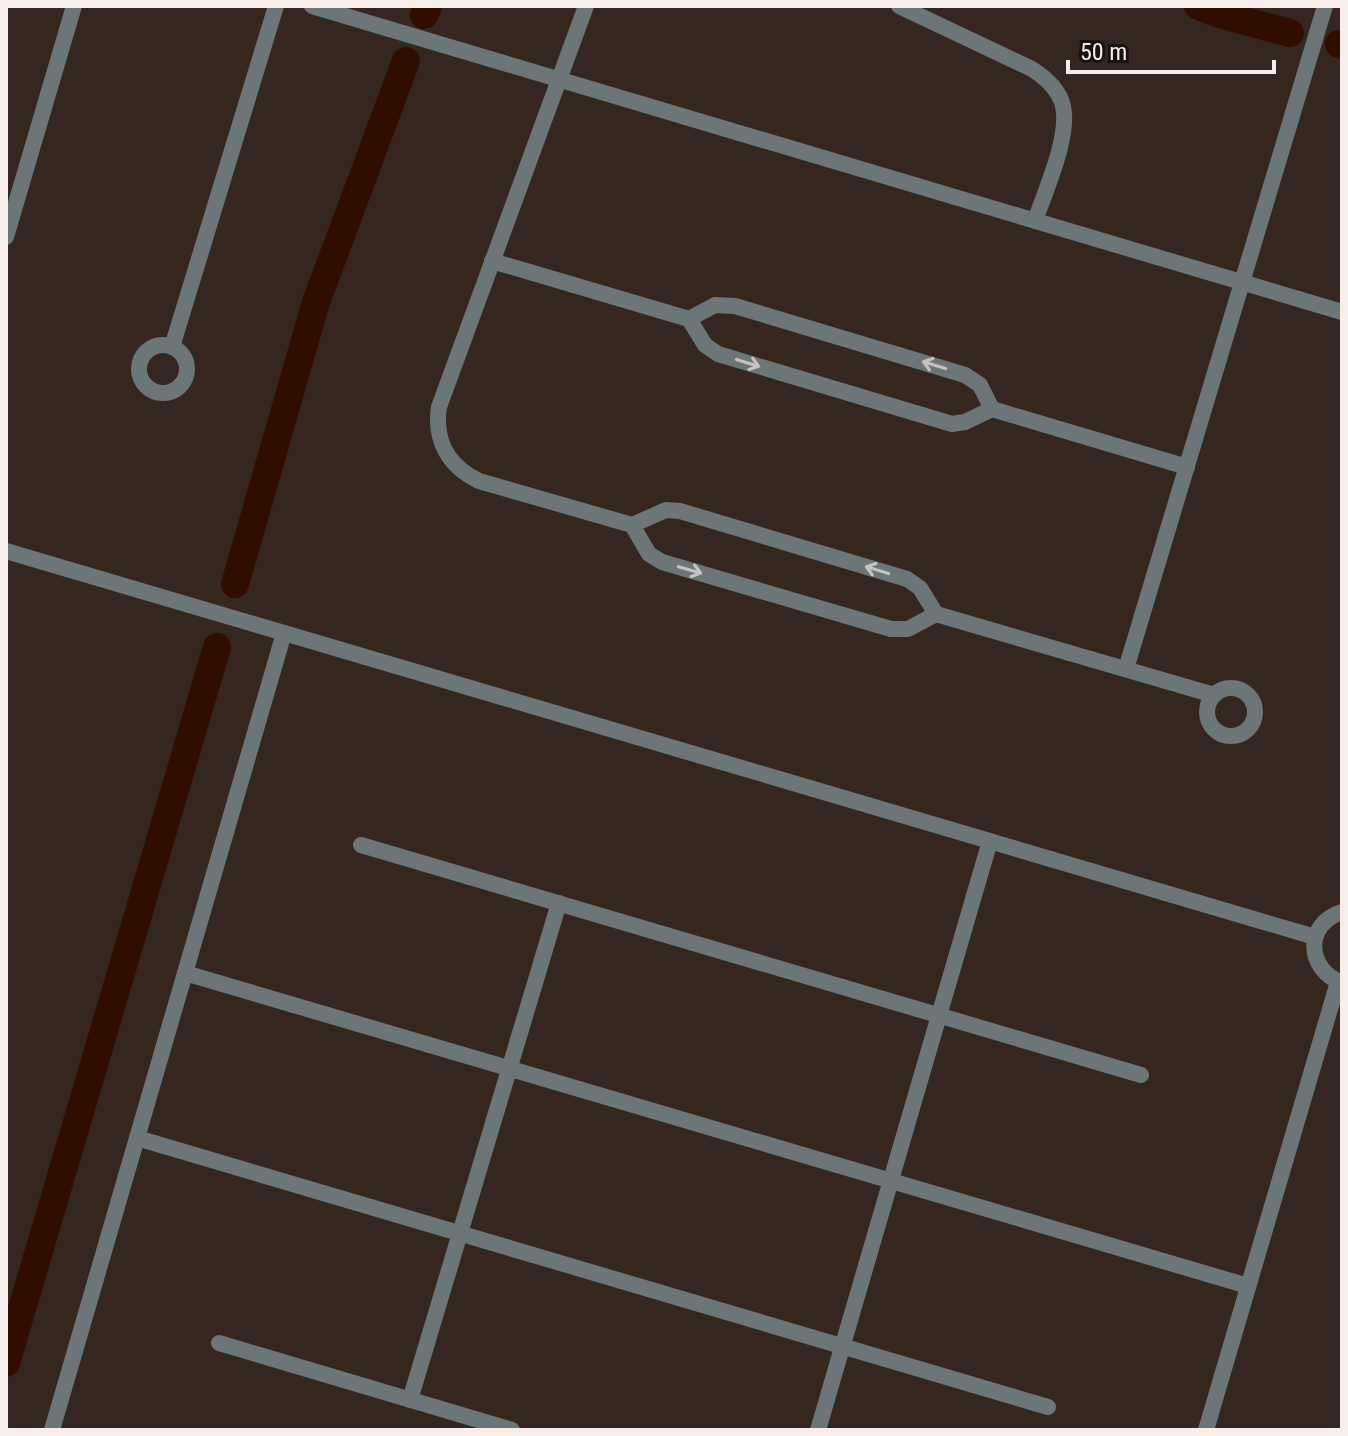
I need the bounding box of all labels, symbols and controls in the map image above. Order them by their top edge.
scale bar [1068,24,1274,74]
text: 50 m [1080,38,1127,66]
one-way arrow [735,356,761,371]
one-way arrow [921,357,947,372]
one-way arrow [865,562,890,576]
one-way arrow [676,563,702,578]

